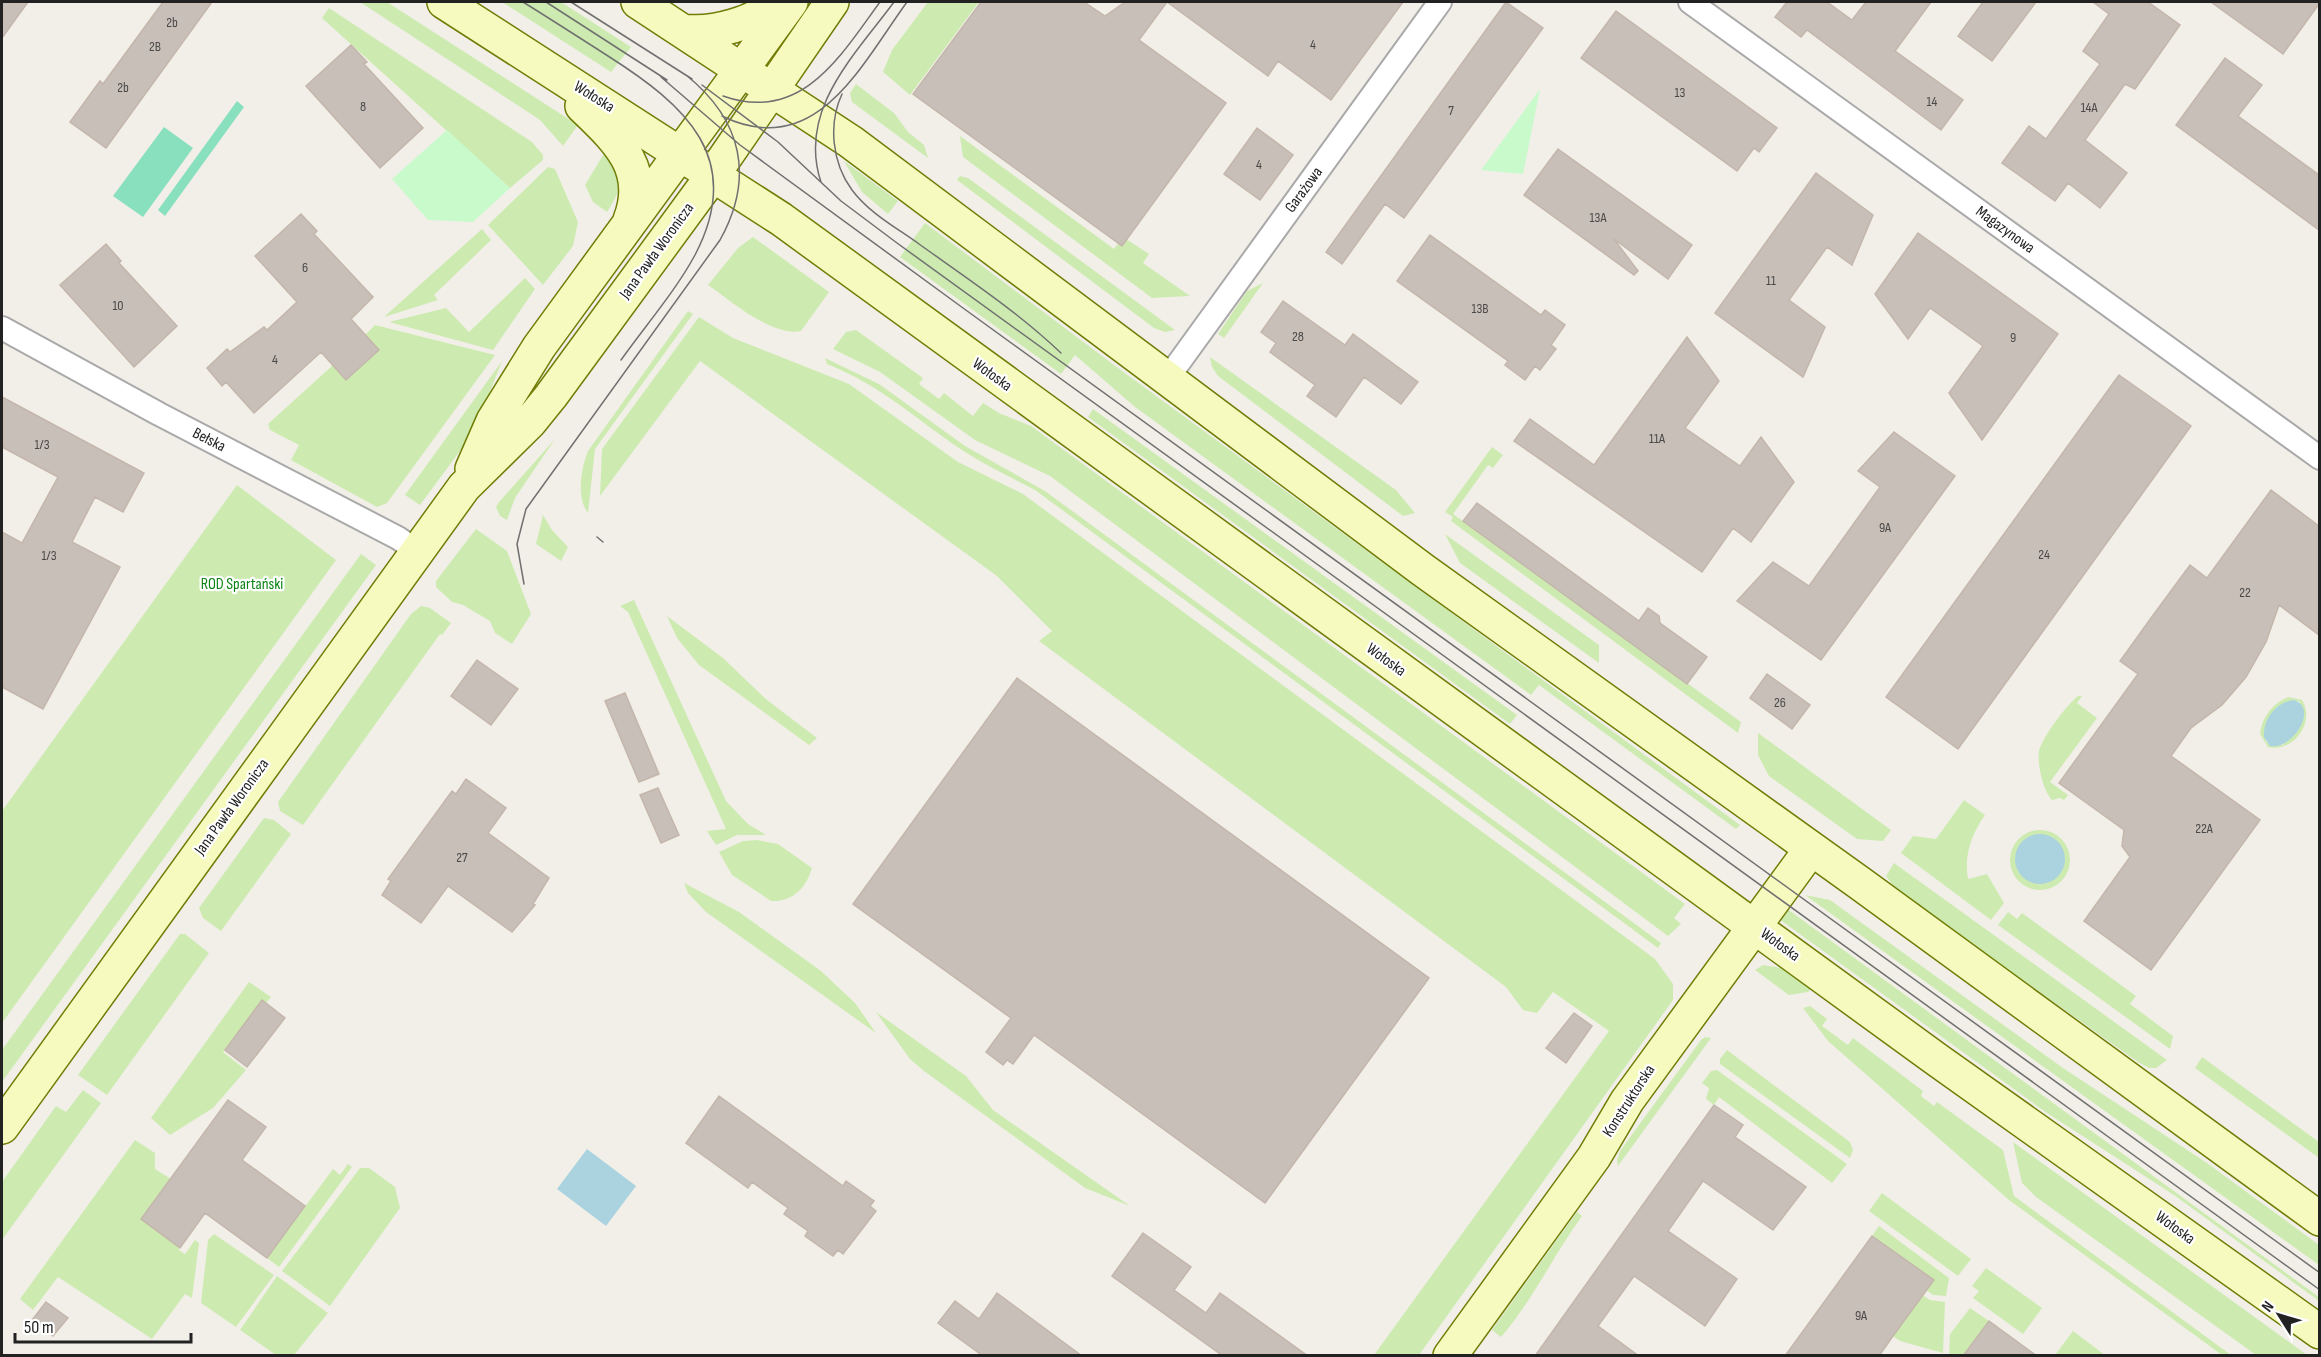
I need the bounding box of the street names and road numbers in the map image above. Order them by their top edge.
street label: Wołoska [570,77,618,117]
street label: Garażowa [1281,164,1327,216]
street label: Jana Pawła Woronicza [615,199,698,304]
street label: Magazynowa [1972,202,2038,258]
street label: Wołoska [968,354,1016,396]
street label: Bełska [189,424,229,456]
street label: Wołoska [1362,639,1410,681]
street label: Jana Pawła Woronicza [190,755,273,860]
street label: Wołoska [1756,924,1804,966]
street label: Konstruktorska [1599,1061,1659,1141]
street label: Wołoska [2151,1207,2199,1249]

